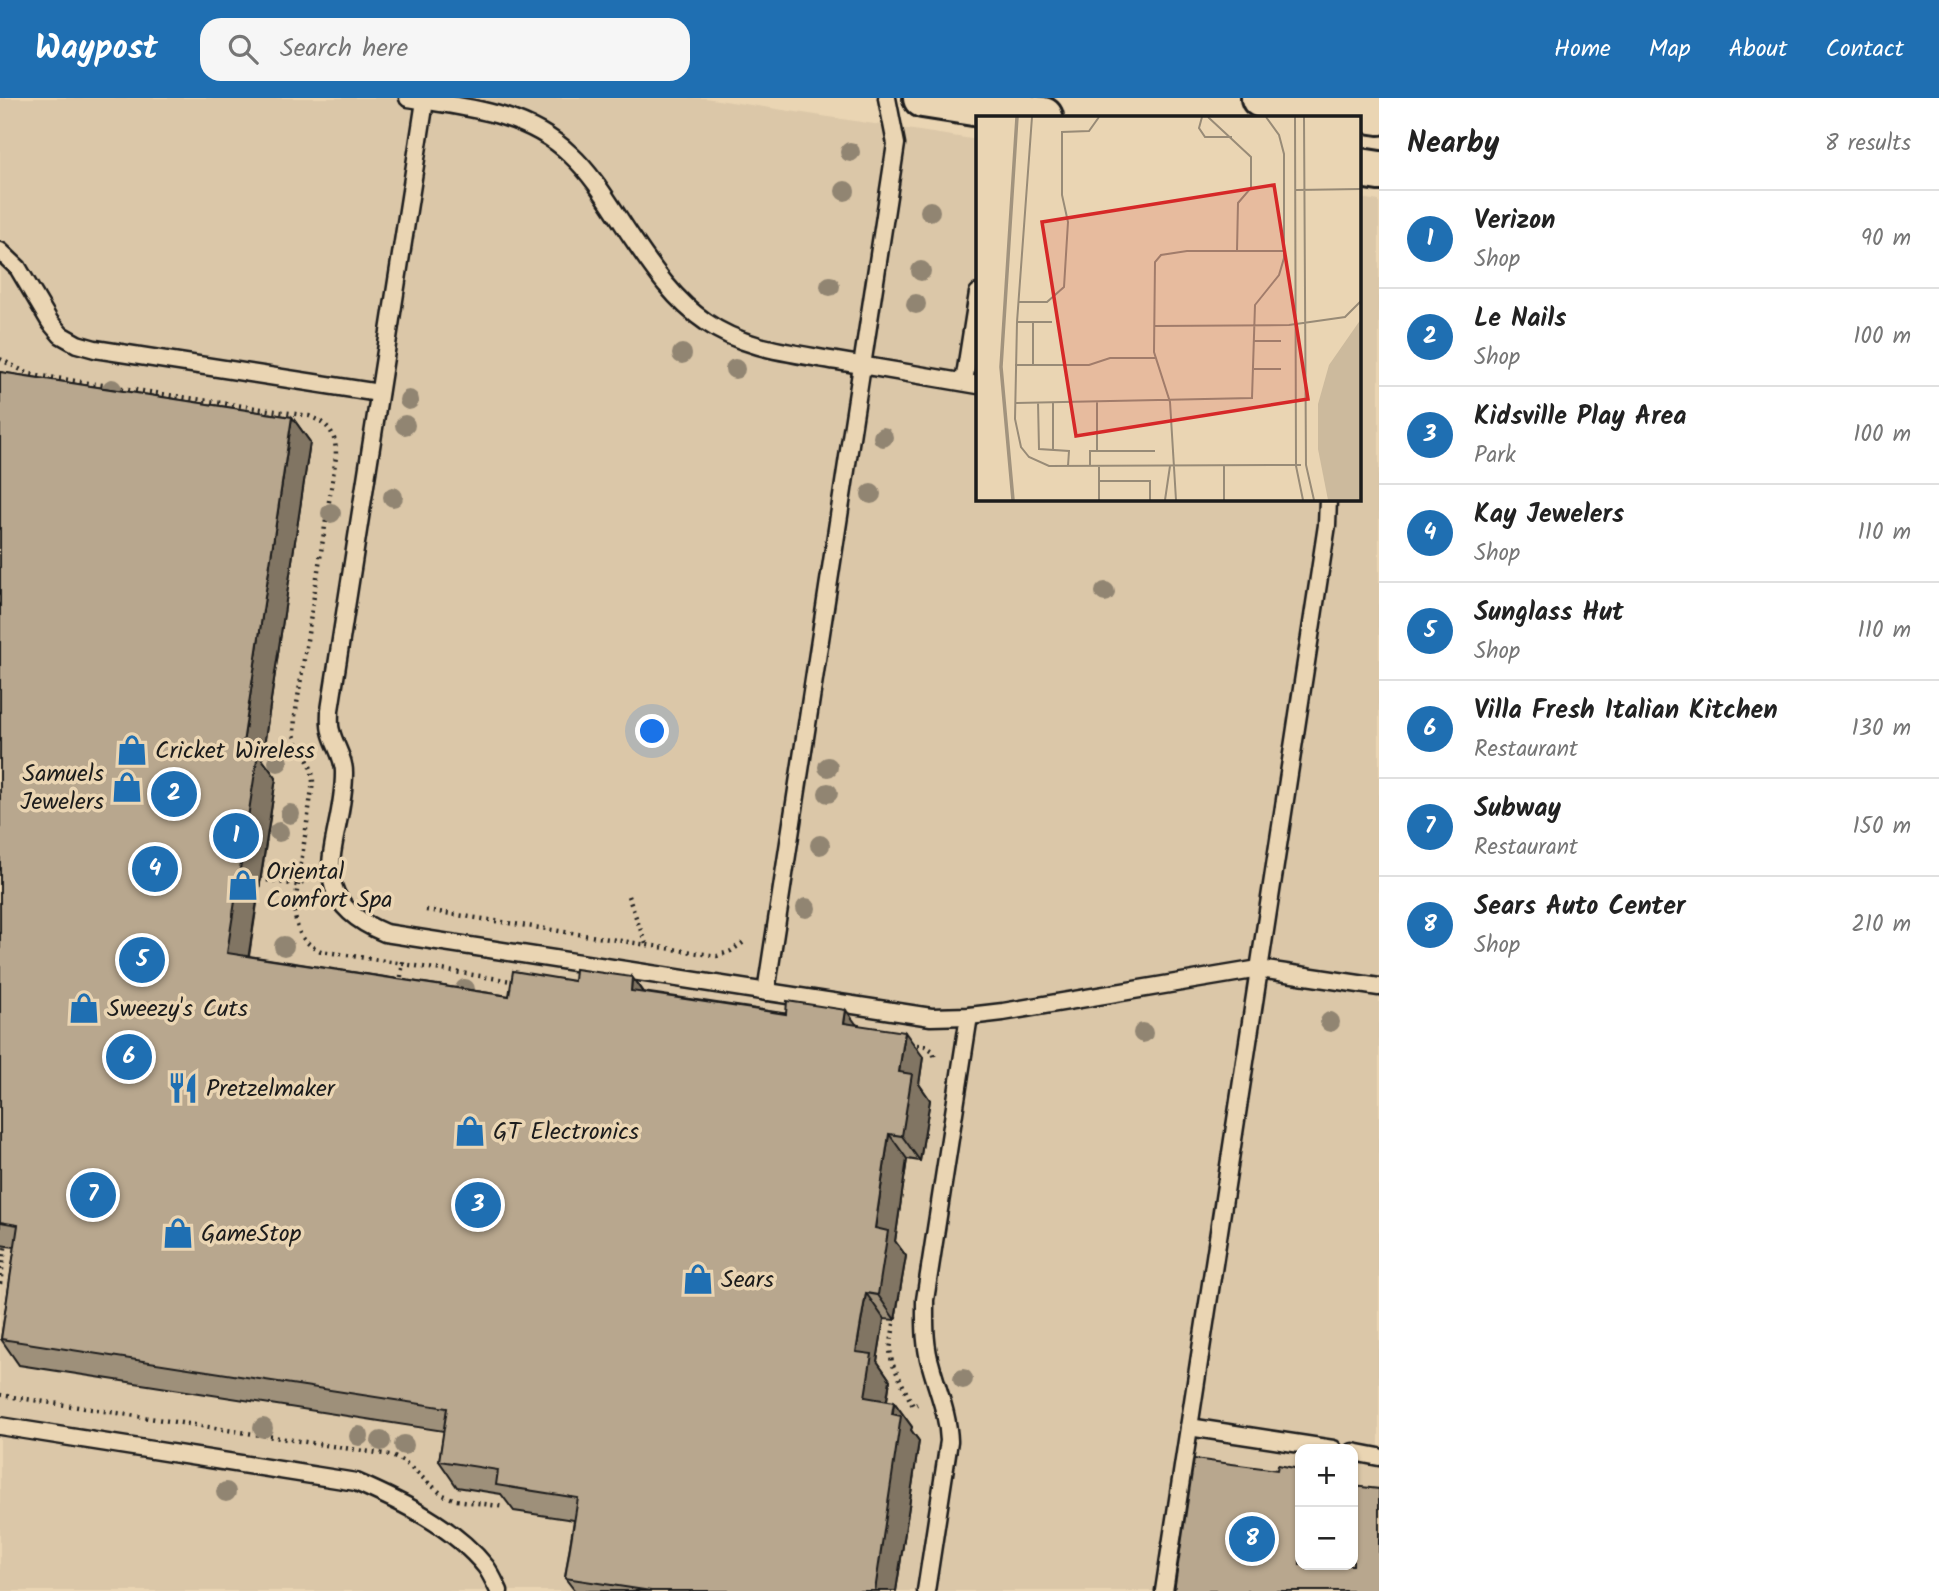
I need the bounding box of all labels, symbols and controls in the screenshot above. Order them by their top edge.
search box [200,18,690,81]
text: Waypost [35,23,158,76]
text: Search here [280,28,408,70]
icon: search [224,30,262,68]
text: Home [1554,30,1611,69]
text: Map [1649,30,1691,69]
text: About [1729,30,1787,69]
text: Contact [1825,30,1904,69]
inset map [976,116,1362,500]
text: Nearby [1407,120,1499,168]
text: 8 results [1825,126,1911,162]
text: Verizon [1474,200,1555,242]
text: 1 [1427,221,1433,257]
text: 90 m [1861,221,1911,257]
text: Shop [1474,242,1520,278]
text: Le Nails [1474,298,1566,340]
text: 2 [1423,319,1437,355]
text: 100 m [1853,319,1911,355]
text: Shop [1474,340,1520,376]
text: Kidsville Play Area [1474,396,1687,438]
text: 3 [1424,417,1436,453]
text: 100 m [1853,417,1911,453]
text: Park [1474,438,1516,474]
text: Kay Jewelers [1474,494,1624,536]
text: 4 [1424,515,1436,551]
text: 110 m [1858,515,1911,551]
text: Shop [1474,536,1520,572]
text: Sunglass Hut [1474,592,1624,634]
text: 5 [1424,613,1436,649]
text: 110 m [1858,613,1911,649]
text: Shop [1474,634,1520,670]
text: Villa Fresh Italian Kitchen [1474,690,1778,732]
text: 6 [1424,711,1436,747]
text: 130 m [1852,711,1911,747]
your location [635,714,669,748]
place label: Cricket Wireless [155,732,315,771]
text: Restaurant [1474,732,1578,768]
shop icon: Cricket Wireless [115,733,149,767]
place label: Samuels Jewelers [20,755,104,822]
pin: 2 [151,768,197,820]
shop icon: Samuels Jewelers [110,770,144,804]
text: Subway [1474,788,1561,830]
text: 7 [1425,809,1435,845]
text: 150 m [1852,809,1911,845]
pin: 1 [213,810,259,862]
text: Restaurant [1474,830,1578,866]
pin: 4 [132,843,178,895]
place label: Oriental Comfort Spa [266,853,393,920]
shop icon: Oriental Comfort Spa [226,868,260,902]
text: Sears Auto Center [1474,886,1685,928]
text: 8 [1423,907,1437,943]
text: 210 m [1851,907,1911,943]
text: Shop [1474,928,1520,964]
pin: 5 [119,934,165,986]
place label: Sweezy's Cuts [107,990,248,1029]
shop icon: Sweezy's Cuts [67,991,101,1025]
pin: 6 [106,1031,152,1083]
place label: Pretzelmaker [206,1070,337,1109]
restaurant icon: Pretzelmaker [166,1071,200,1105]
place label: GT Electronics [493,1113,639,1152]
shop icon: GT Electronics [453,1114,487,1148]
pin: 7 [70,1169,116,1221]
pin: 3 [455,1179,501,1231]
place label: GameStop [201,1215,302,1254]
shop icon: GameStop [161,1216,195,1250]
place label: Sears [721,1261,774,1300]
shop icon: Sears [681,1262,715,1296]
map controls [1295,1444,1358,1570]
button: + [1295,1444,1358,1507]
button: − [1295,1507,1358,1570]
pin: 8 [1229,1513,1275,1565]

